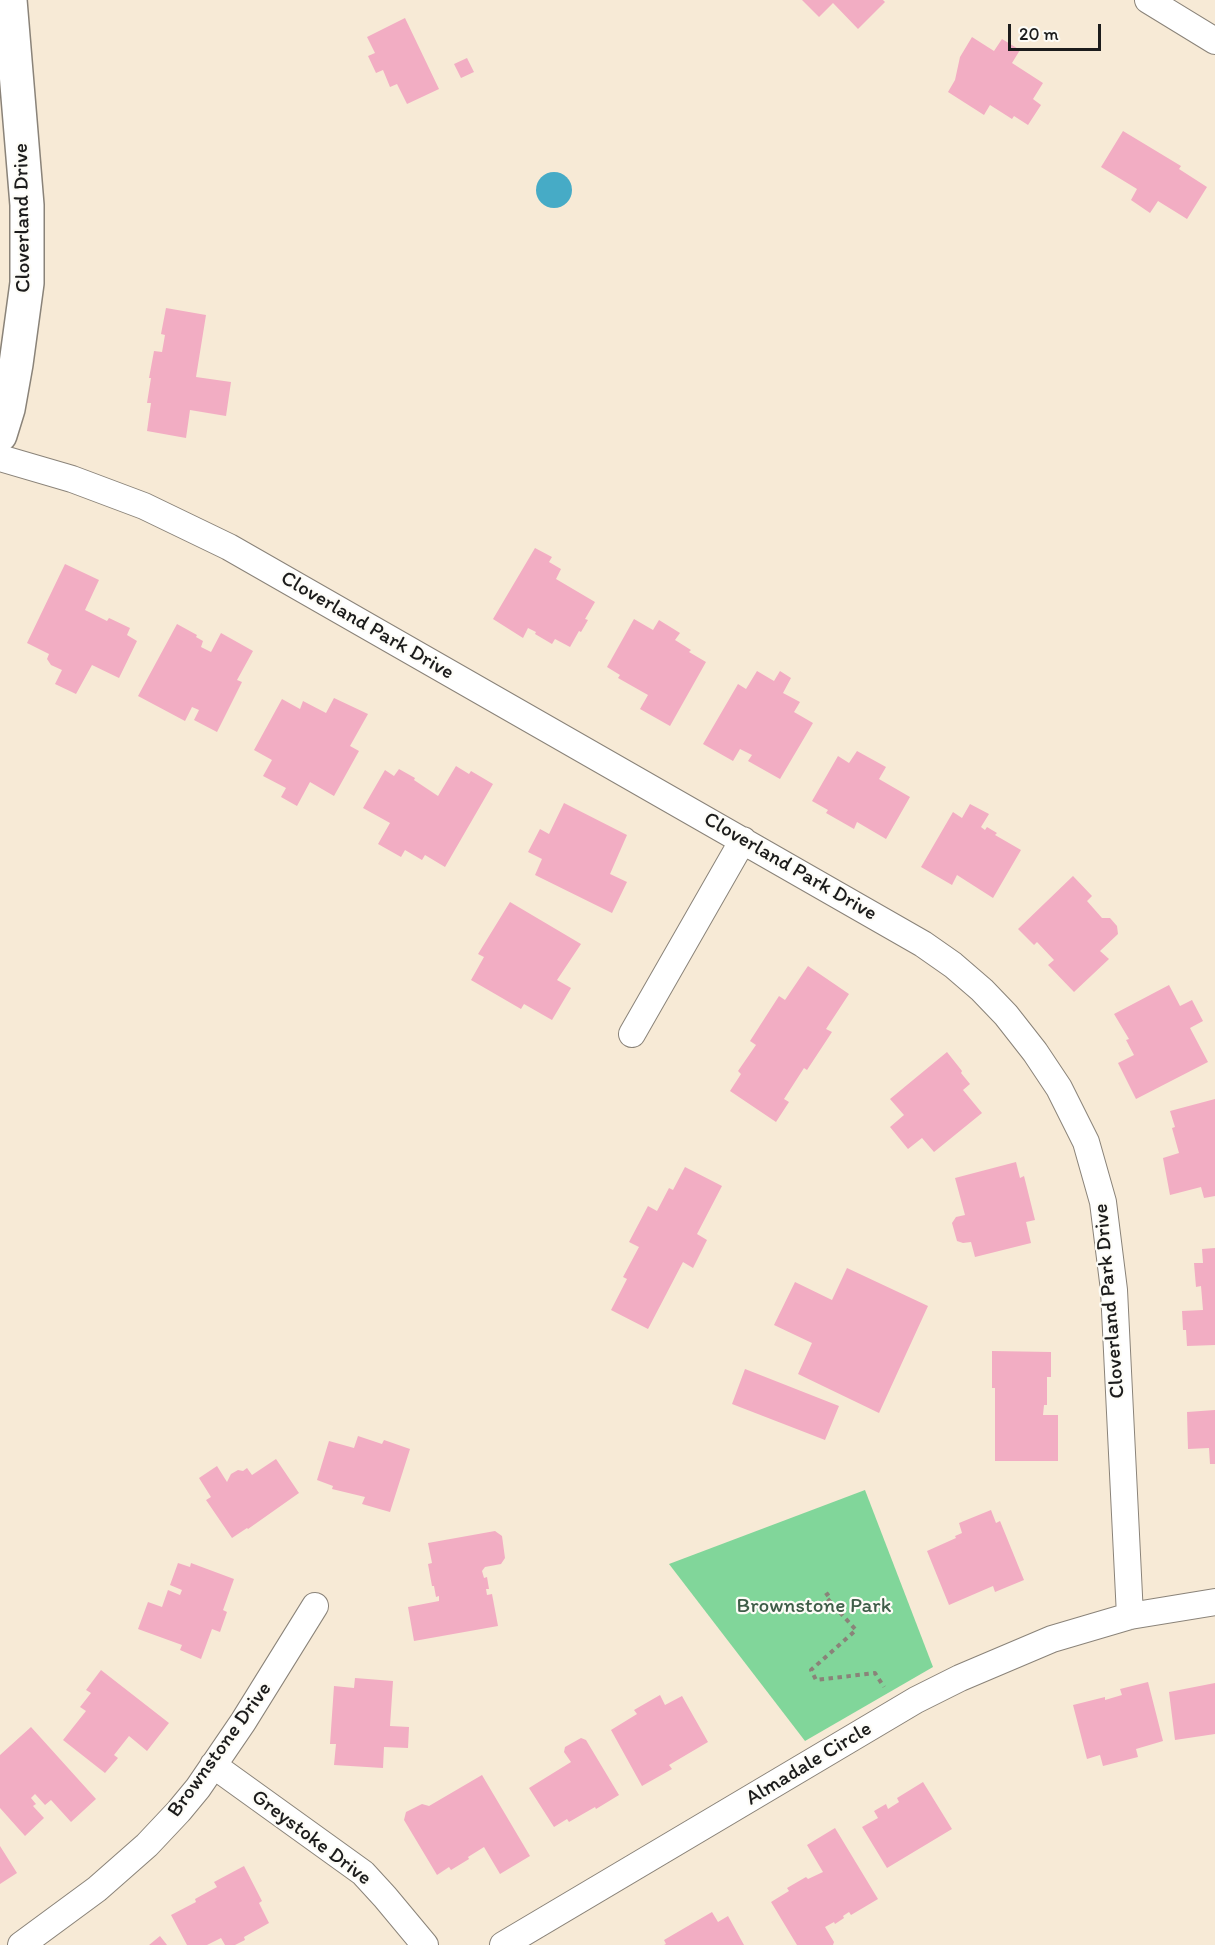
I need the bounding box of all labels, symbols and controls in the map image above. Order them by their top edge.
scale bar [1011,12,1104,50]
text: 20 m [1019,23,1059,45]
street label: Cloverland Drive [9,143,37,293]
street label: Cloverland Park Drive [276,566,458,686]
street label: Cloverland Park Drive [699,807,881,927]
street label: Cloverland Park Drive [1089,1202,1131,1400]
park label: Brownstone Park [737,1594,891,1620]
street label: Brownstone Drive [163,1678,277,1822]
street label: Almadale Circle [741,1717,877,1811]
street label: Greystoke Drive [246,1785,376,1891]

